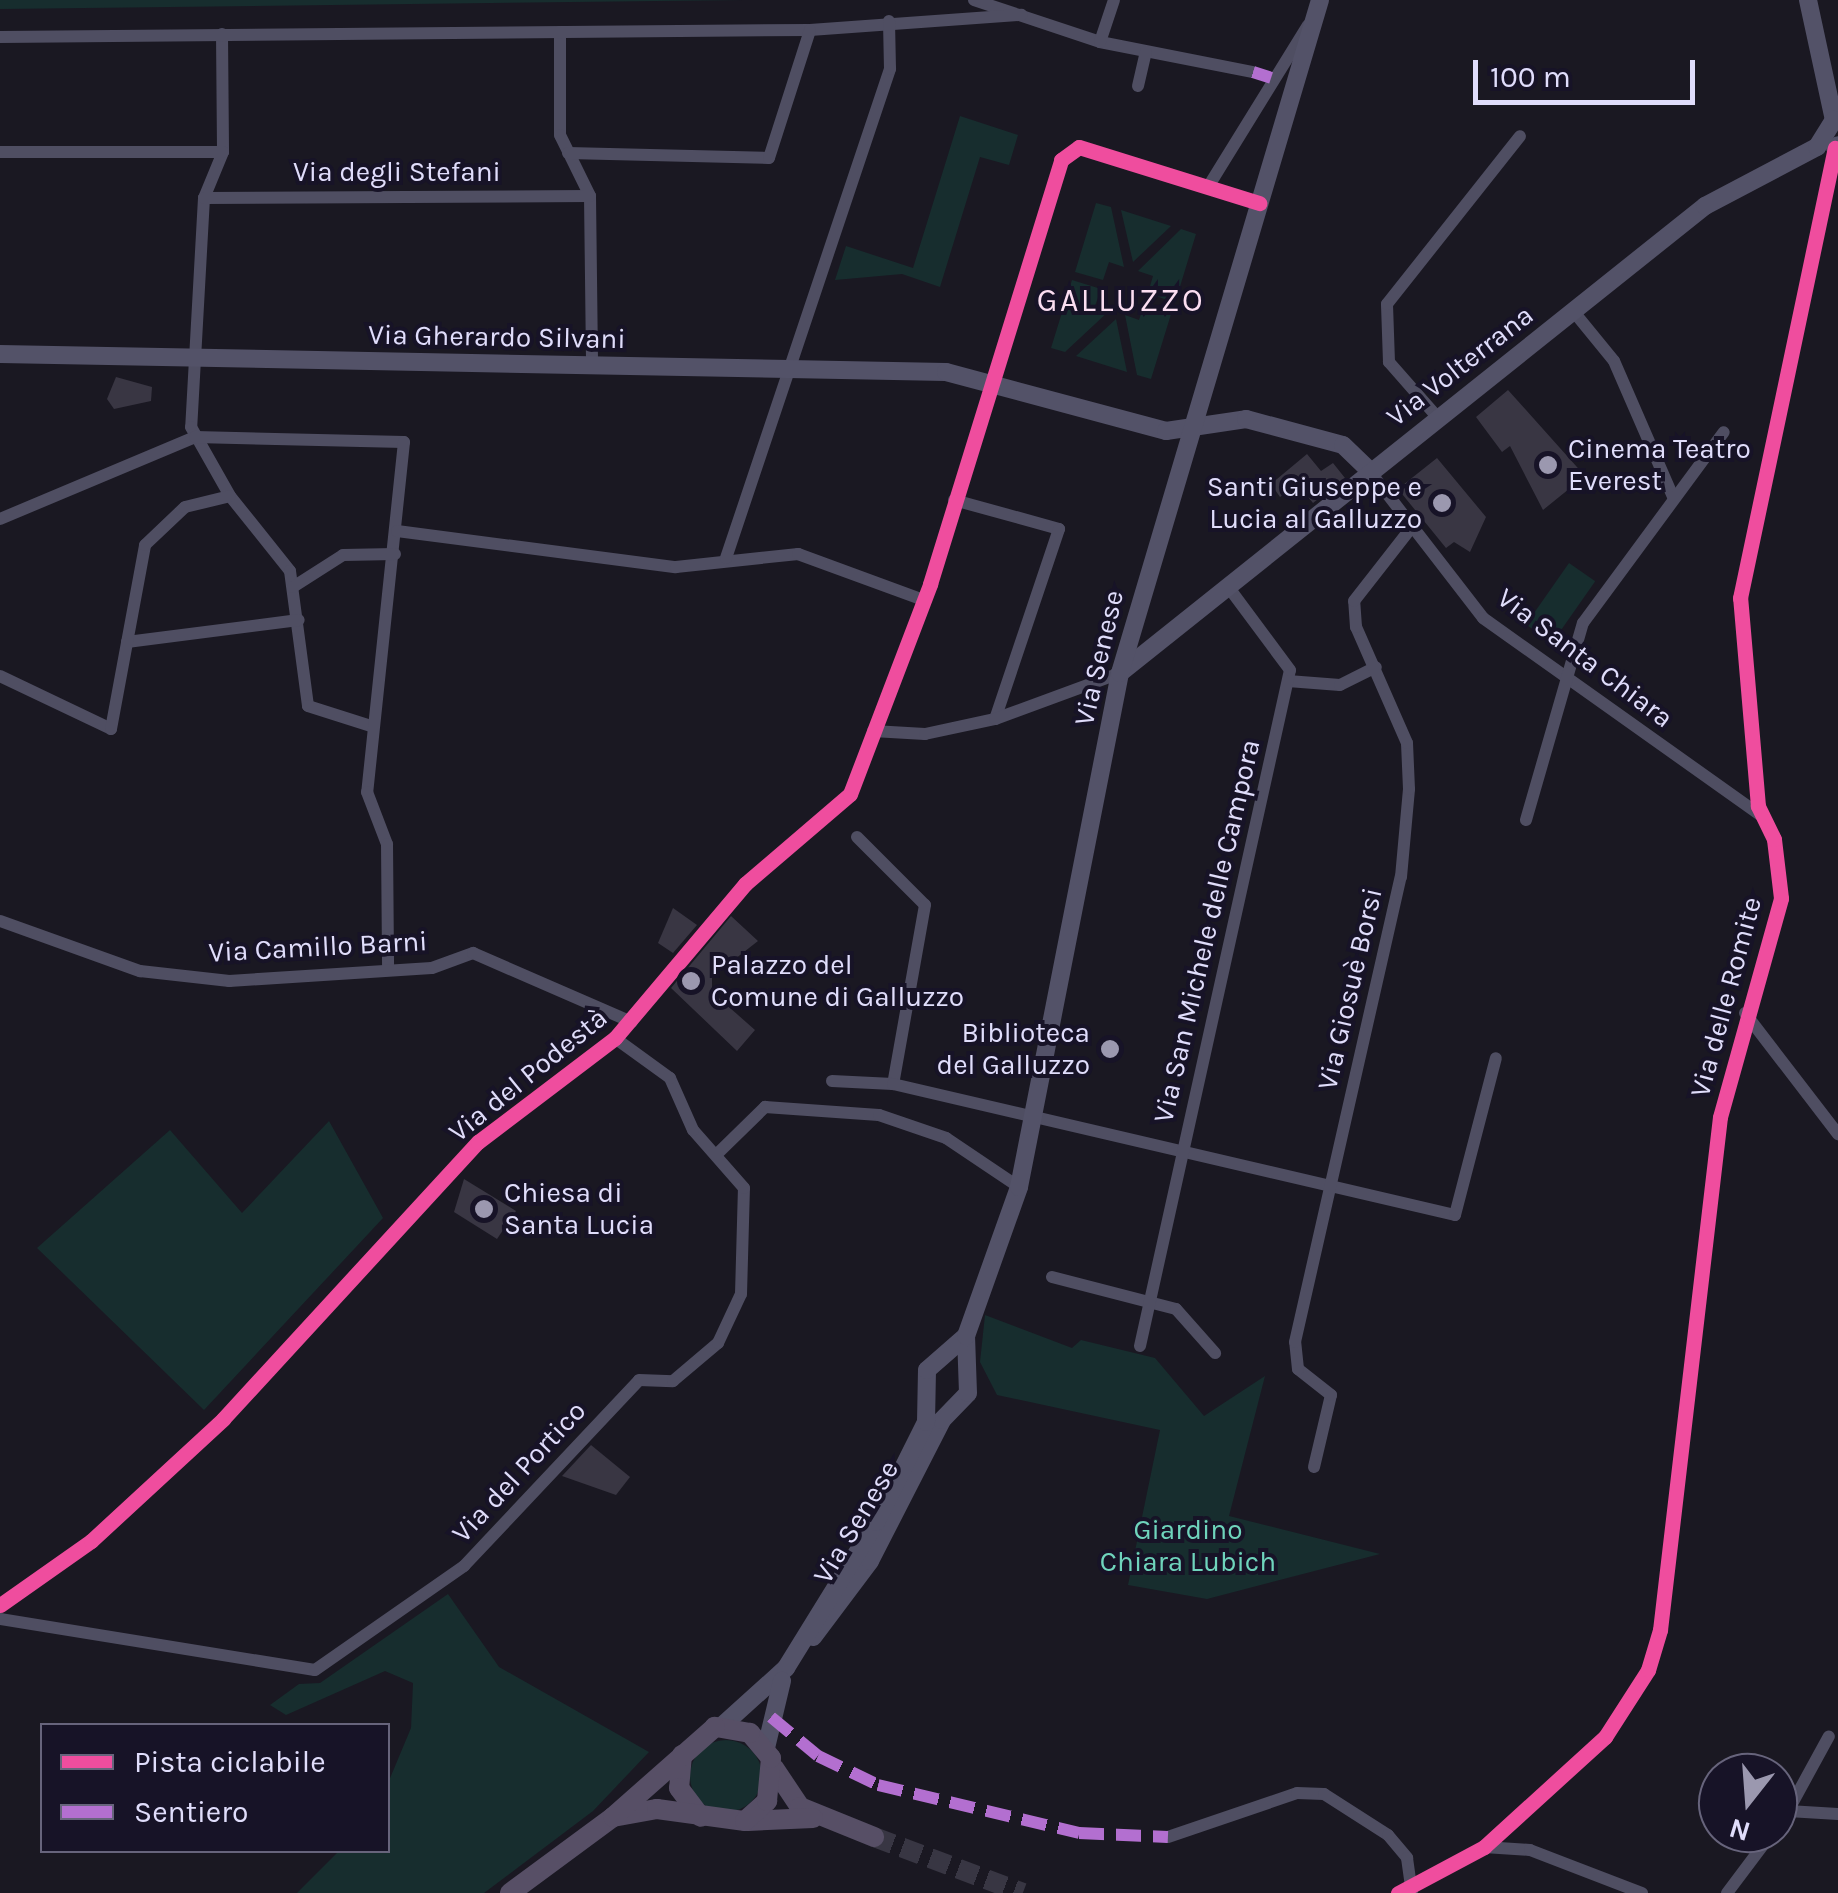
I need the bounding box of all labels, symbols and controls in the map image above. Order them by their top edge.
scale bar [1478,40,1700,102]
text: 100 m [1490,59,1571,95]
street label: Via degli Stefani [293,155,501,189]
district label: GALLUZZO [1037,282,1205,320]
street label: Via Volterrana [1380,298,1540,434]
street label: Via Gherardo Silvani [368,318,626,356]
place label: Cinema Teatro Everest [1568,432,1751,498]
marker: Cinema Teatro Everest [1537,454,1559,476]
place label: Santi Giuseppe e Lucia al Galluzzo [1207,470,1422,536]
marker: Santi Giuseppe e Lucia al Galluzzo [1431,492,1453,514]
street label: Via Santa Chiara [1490,581,1680,735]
street label: Via Senese [1067,587,1131,729]
street label: Via San Michele delle Campora [1147,736,1267,1126]
street label: Via Giosuè Borsi [1310,885,1390,1093]
street label: Via delle Romite [1683,893,1769,1101]
street label: Via Camillo Barni [208,924,428,970]
place label: Palazzo del Comune di Galluzzo [711,948,964,1014]
marker: Palazzo del Comune di Galluzzo [680,970,702,992]
street label: Via del Podestà [442,1001,614,1149]
place label: Biblioteca del Galluzzo [937,1016,1090,1082]
marker: Biblioteca del Galluzzo [1099,1038,1121,1060]
place label: Chiesa di Santa Lucia [504,1176,654,1242]
marker: Chiesa di Santa Lucia [473,1198,495,1220]
street label: Via del Portico [445,1394,593,1550]
street label: Via Senese [806,1454,906,1590]
park label: Giardino Chiara Lubich [1100,1513,1276,1579]
legend [40,1723,390,1853]
text: Pista ciclabile [134,1744,326,1780]
north arrow [1698,1753,1798,1853]
text: Sentiero [134,1794,249,1830]
text: N [1725,1812,1754,1849]

